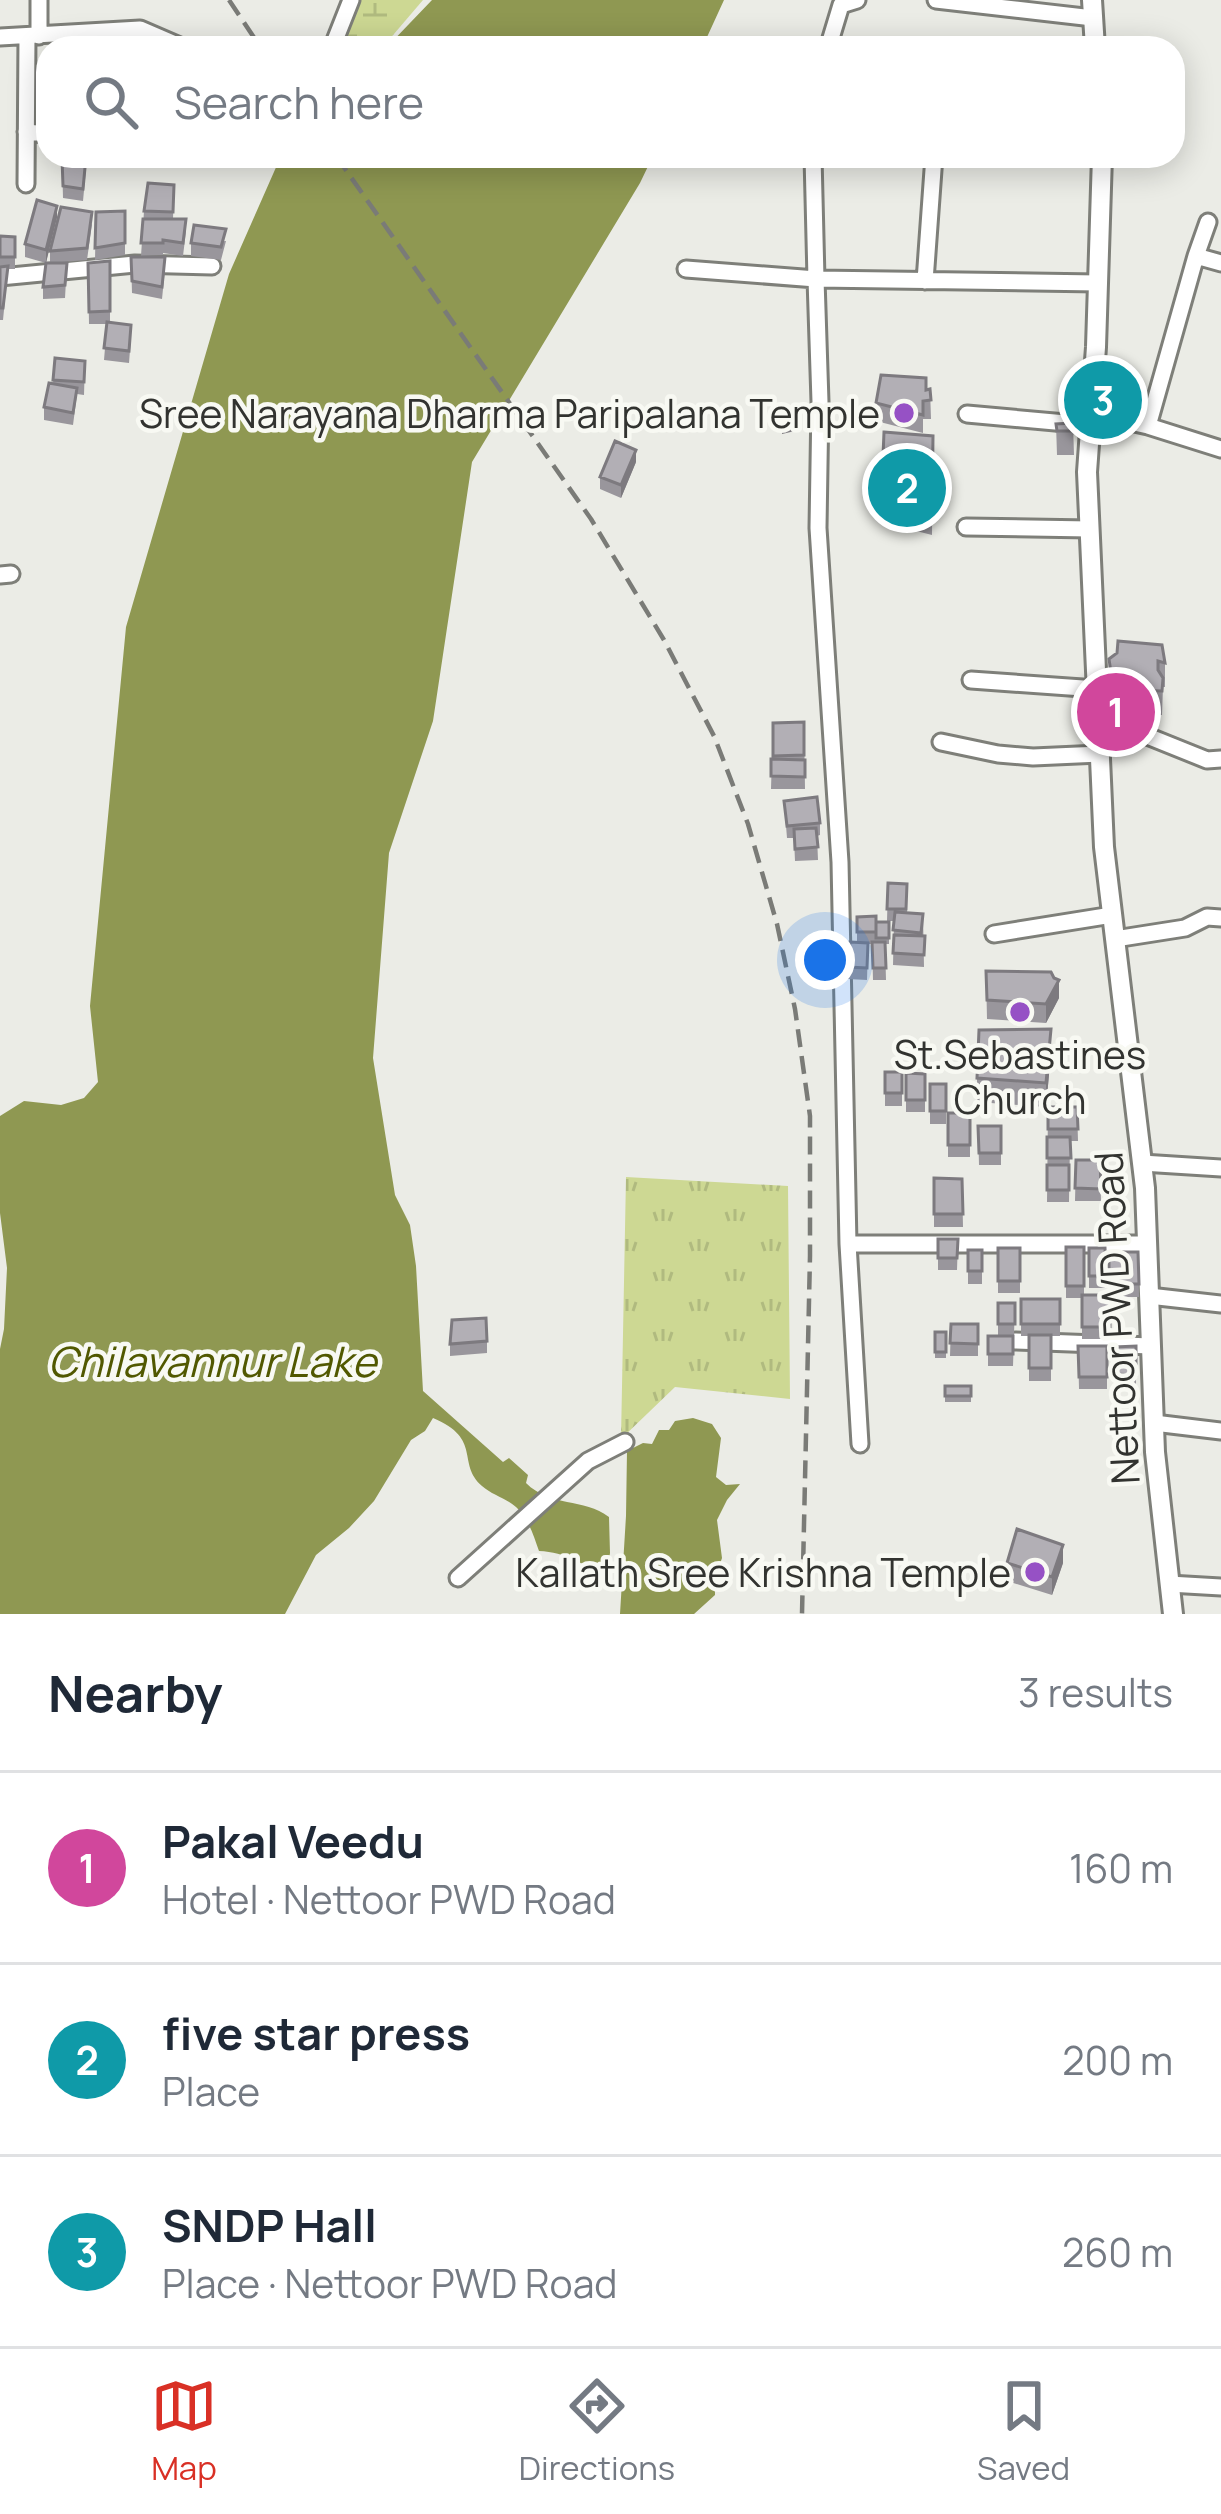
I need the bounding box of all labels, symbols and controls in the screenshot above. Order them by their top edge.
search box [36,36,1185,168]
icon: search [78,69,144,135]
text: Search here [174,71,424,133]
pin: 3 [1064,355,1142,445]
place label: Sree Narayana Dharma Paripalana Temple [139,386,880,440]
marker: Sree Narayana Dharma Paripalana Temple [891,400,917,426]
pin: 2 [868,443,946,533]
pin: 1 [1077,667,1155,757]
your location [795,930,855,990]
marker: St.Sebastines Church [1007,999,1033,1025]
place label: St.Sebastines Church [894,1027,1146,1126]
street label: Nettoor PWD Road [1080,1150,1152,1486]
water label: Chilavannur Lake [48,1332,379,1390]
place label: Kallath Sree Krishna Temple [516,1545,1011,1599]
marker: Kallath Sree Krishna Temple [1022,1559,1048,1585]
text: Nearby [48,1658,223,1727]
text: 3 results [1018,1665,1173,1719]
text: Pakal Veedu [162,1810,424,1872]
text: 1 [78,1841,96,1895]
text: 160 m [1069,1841,1173,1895]
text: Hotel · Nettoor PWD Road [162,1872,616,1926]
text: five star press [162,2002,470,2064]
text: 2 [75,2033,99,2087]
text: 200 m [1062,2033,1173,2087]
text: Place [162,2064,260,2118]
text: SNDP Hall [162,2194,377,2256]
text: 3 [76,2225,98,2279]
text: 260 m [1062,2225,1173,2279]
text: Place · Nettoor PWD Road [162,2256,617,2310]
tab: Map [151,2373,217,2490]
tab: Directions [519,2373,675,2490]
tab: Saved [977,2373,1070,2490]

